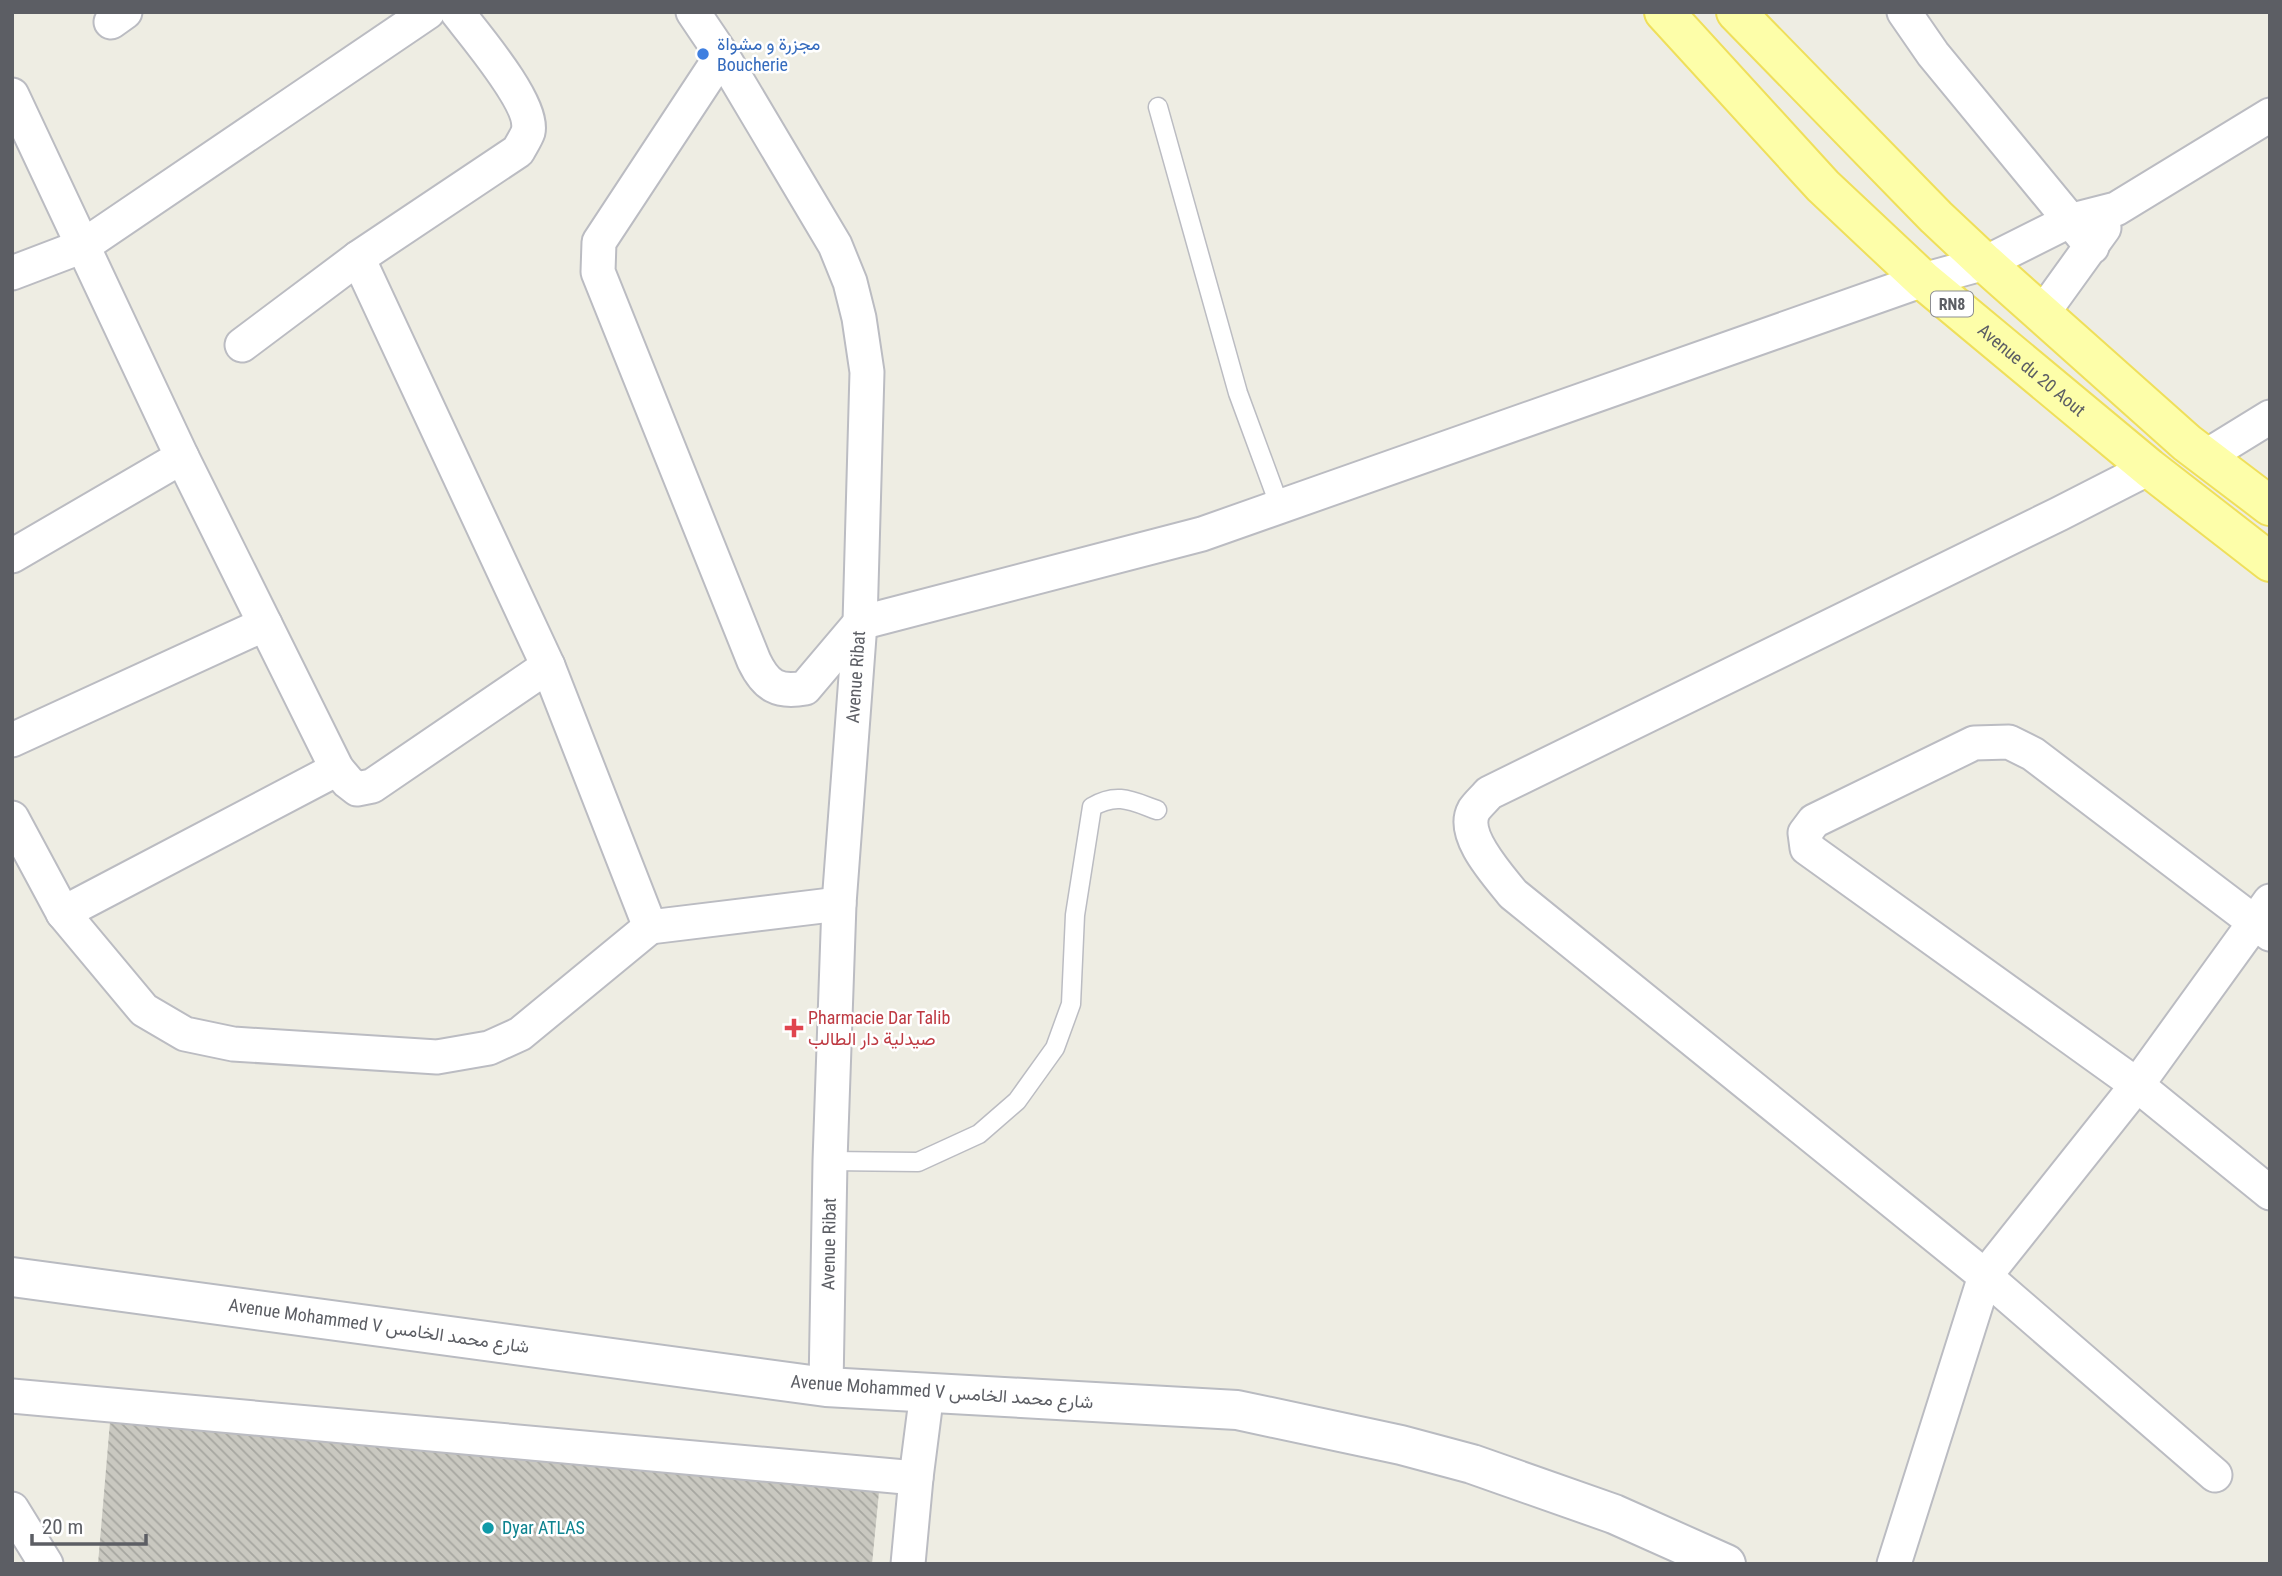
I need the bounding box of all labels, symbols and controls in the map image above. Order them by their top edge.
place label: مجزرة و مشواة Boucherie [717,33,820,75]
marker: مجزرة و مشواة Boucherie [695,46,711,62]
road number: RN8 [1931,292,1973,316]
street label: Avenue du 20 Aout [1974,319,2090,420]
street label: Avenue Ribat [842,630,869,724]
place label: Pharmacie Dar Talib صيدلية دار الطالب [808,1007,950,1050]
marker: Pharmacie Dar Talib صيدلية دار الطالب [786,1020,802,1036]
street label: Avenue Ribat [817,1198,840,1290]
street label: Avenue Mohammed V شارع محمد الخامس [227,1294,531,1359]
street label: Avenue Mohammed V شارع محمد الخامس [790,1370,1094,1415]
scale bar [32,1502,145,1546]
text: 20 m [42,1515,83,1539]
place label: Dyar ATLAS [502,1517,585,1538]
marker: Dyar ATLAS [480,1520,496,1536]

